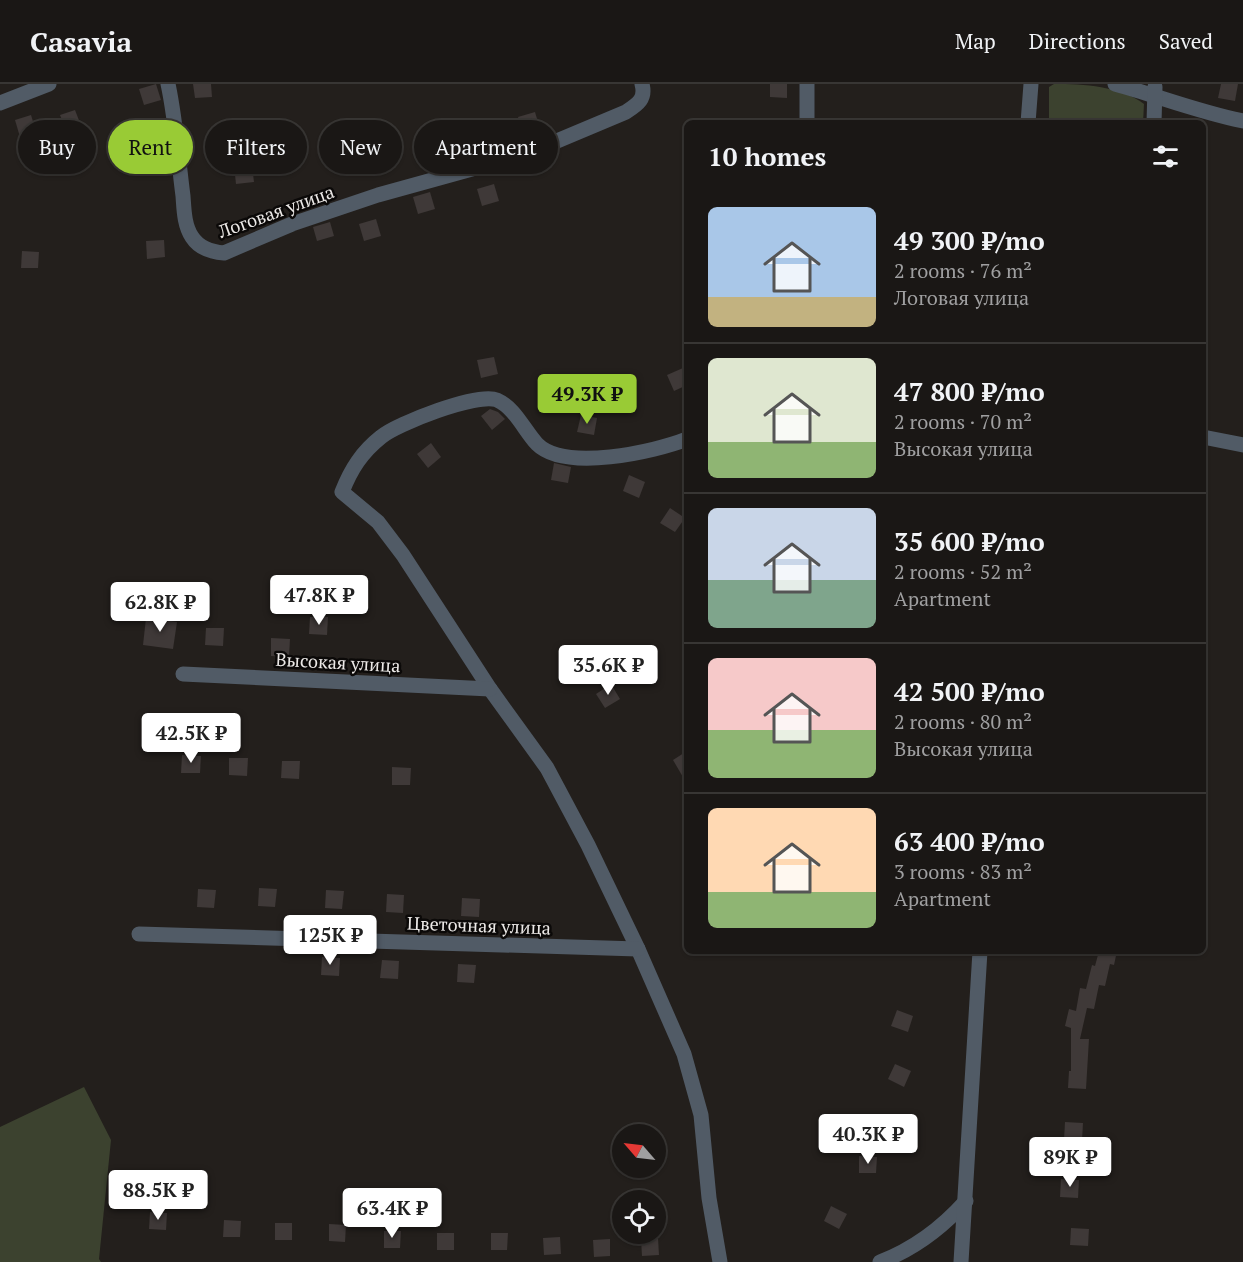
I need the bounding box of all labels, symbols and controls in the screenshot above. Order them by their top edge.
text: Casavia [30,23,132,60]
text: Map [955,27,996,55]
text: Directions [1029,27,1126,55]
text: Saved [1159,27,1213,55]
chip: Buy [18,120,96,174]
chip: Rent [108,120,193,174]
chip: Filters [205,120,307,174]
chip: New [319,120,402,174]
chip: Apartment [414,120,558,174]
text: 10 homes [708,139,826,173]
icon: filters [1149,140,1182,173]
street label: Логовая улица [214,179,337,243]
text: 49 300 ₽/mo [894,223,1045,257]
icon: home [756,231,828,303]
text: 2 rooms · 76 m² [894,257,1032,284]
text: Логовая улица [894,284,1029,311]
pin: 49.3K ₽ [532,374,642,425]
text: 47 800 ₽/mo [894,374,1045,408]
text: 49.3K ₽ [552,380,622,407]
icon: home [756,382,828,454]
text: 2 rooms · 70 m² [894,408,1032,435]
text: Высокая улица [894,435,1033,462]
text: 35 600 ₽/mo [894,524,1045,558]
icon: home [756,532,828,604]
text: 2 rooms · 52 m² [894,558,1032,585]
pin: 47.8K ₽ [264,575,374,626]
text: 47.8K ₽ [284,581,354,608]
pin: 62.8K ₽ [105,582,215,633]
text: Apartment [894,585,991,612]
text: 62.8K ₽ [125,588,195,615]
pin: 35.6K ₽ [553,645,663,696]
street label: Высокая улица [275,647,401,677]
text: 35.6K ₽ [573,651,643,678]
text: 42 500 ₽/mo [894,674,1045,708]
icon: home [756,682,828,754]
text: 2 rooms · 80 m² [894,708,1032,735]
pin: 42.5K ₽ [136,713,246,764]
text: 42.5K ₽ [156,719,226,746]
text: Высокая улица [894,735,1033,762]
text: 63 400 ₽/mo [894,824,1045,858]
icon: home [756,832,828,904]
text: 3 rooms · 83 m² [894,858,1032,885]
text: Apartment [894,885,991,912]
street label: Цветочная улица [407,910,551,940]
pin: 125K ₽ [281,915,379,966]
text: 125K ₽ [298,921,362,948]
pin: 40.3K ₽ [813,1114,923,1165]
text: 40.3K ₽ [833,1120,903,1147]
north arrow [612,1124,666,1178]
map controls [612,1124,666,1244]
pin: 89K ₽ [1028,1137,1112,1188]
text: 89K ₽ [1043,1143,1097,1170]
pin: 88.5K ₽ [103,1170,213,1221]
text: 88.5K ₽ [123,1176,193,1203]
pin: 63.4K ₽ [337,1188,447,1239]
button: locate [612,1190,666,1244]
text: 63.4K ₽ [357,1194,427,1221]

